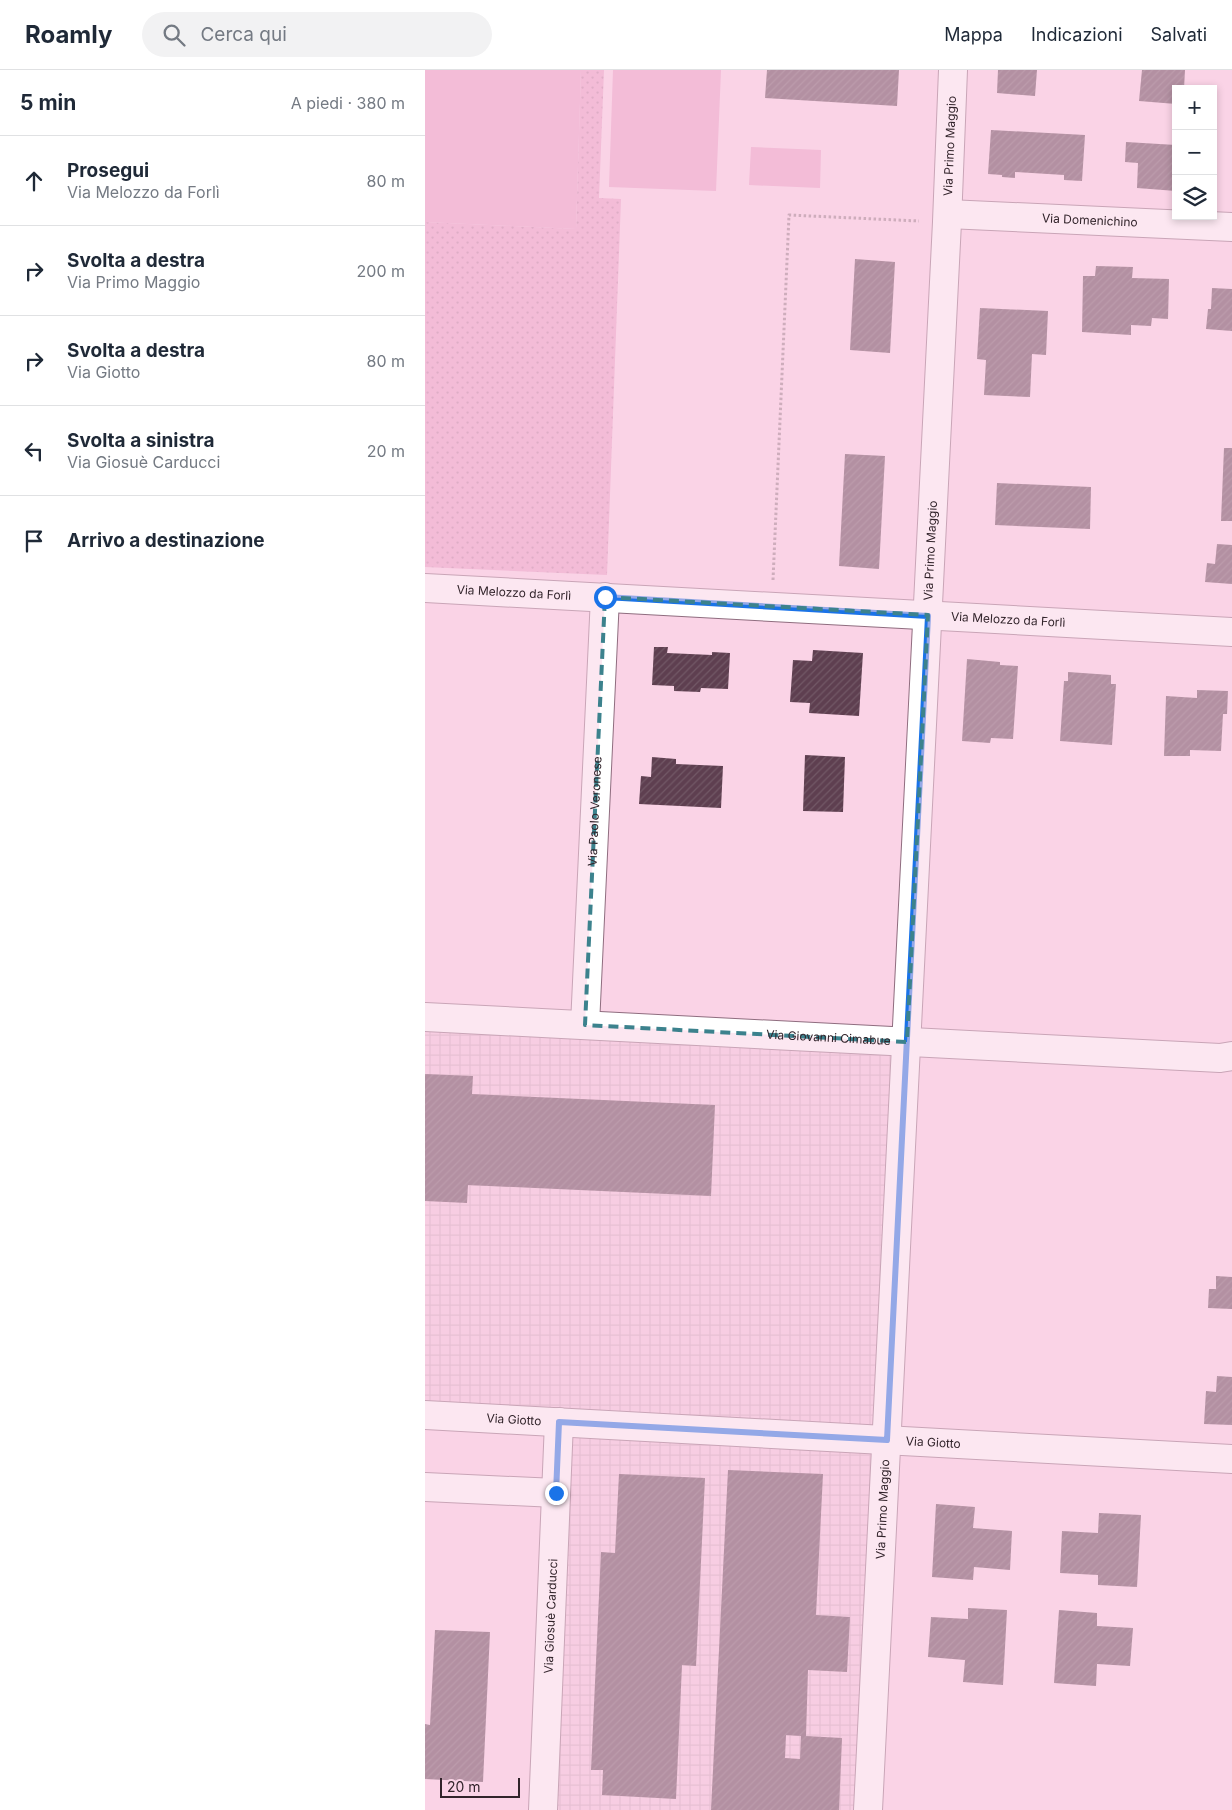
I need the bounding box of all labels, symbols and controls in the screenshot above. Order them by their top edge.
search box [142,12,492,57]
text: Roamly [25,20,112,49]
icon: search [160,21,188,49]
text: Cerca qui [200,23,287,46]
text: Mappa [944,24,1003,45]
text: Indicazioni [1031,24,1123,45]
text: Salvati [1151,24,1207,45]
map controls [1172,85,1217,220]
button: + [1172,85,1217,130]
text: 5 min [20,90,76,115]
text: A piedi · 380 m [291,93,405,113]
street label: Via Primo Maggio [940,96,959,196]
button: − [1172,130,1217,175]
text: Prosegui [67,159,149,182]
icon: ahead [20,167,48,195]
text: 80 m [366,171,405,191]
button: layers [1172,175,1217,220]
text: Via Melozzo da Forlì [67,182,220,202]
street label: Via Domenichino [1042,210,1138,230]
text: Svolta a destra [67,249,205,272]
icon: right [20,257,48,285]
text: 200 m [357,261,405,281]
text: Via Primo Maggio [67,272,200,292]
text: Svolta a destra [67,339,205,362]
icon: right [20,347,48,375]
text: 80 m [366,351,405,371]
text: Via Giotto [67,362,140,382]
text: Svolta a sinistra [67,429,215,452]
icon: left [20,437,48,465]
text: 20 m [367,441,405,461]
text: Via Giosuè Carducci [67,452,220,472]
street label: Via Primo Maggio [920,500,940,601]
icon: arrive [20,527,48,555]
text: Arrivo a destinazione [67,529,265,552]
street label: Via Melozzo da Forlì [456,582,572,603]
route start [594,586,617,609]
street label: Via Melozzo da Forlì [951,609,1066,630]
street label: Via Paolo Veronese [584,756,605,867]
street label: Via Giovanni Cimabue [766,1027,891,1048]
street label: Via Giotto [486,1410,542,1428]
street label: Via Giotto [905,1433,961,1451]
street label: Via Primo Maggio [872,1459,892,1560]
route end [545,1482,568,1505]
street label: Via Giosuè Carducci [541,1558,560,1674]
scale bar [440,1775,520,1798]
text: 20 m [447,1778,481,1795]

